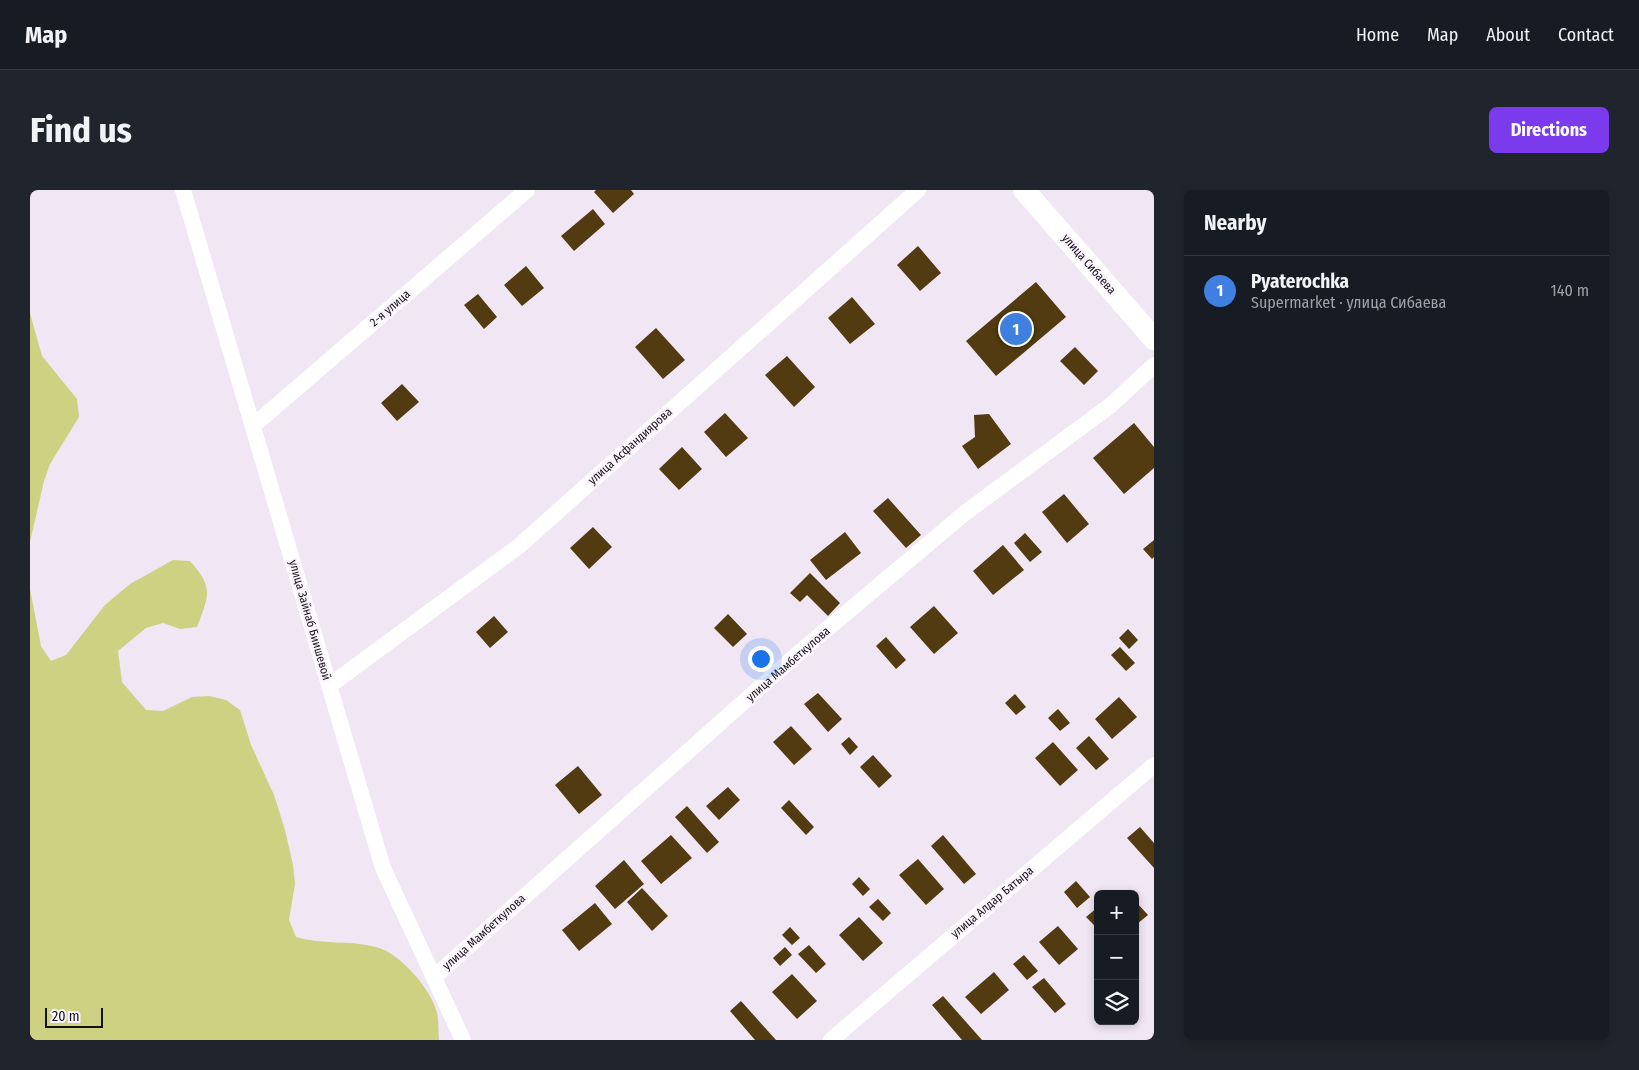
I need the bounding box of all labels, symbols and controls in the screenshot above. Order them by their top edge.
text: Map [25,21,67,49]
text: Home [1356,24,1399,46]
text: Map [1427,24,1458,46]
text: About [1486,24,1530,46]
text: Contact [1558,24,1614,46]
button: Directions [1489,107,1609,153]
text: Find us [30,109,132,151]
text: Nearby [1204,210,1266,236]
street label: улица Сибаева [1059,231,1119,297]
text: Pyaterochka [1251,270,1349,293]
text: 1 [1217,281,1223,300]
text: 140 m [1551,281,1589,300]
street label: 2-я улица [367,287,413,329]
text: Supermarket · улица Сибаева [1251,293,1446,312]
pin: 1 [1000,310,1032,348]
street label: улица Асфандиярова [585,405,675,487]
street label: улица Зайнаб Биишевой [286,558,334,682]
street label: улица Мамбеткулова [743,624,833,704]
your location [748,646,774,672]
street label: улица Алдар Батыра [948,863,1036,941]
map controls [1094,890,1139,1025]
button: + [1094,890,1139,935]
street label: улица Мамбеткулова [440,891,528,973]
button: − [1094,935,1139,980]
button: layers [1094,980,1139,1025]
scale bar [45,1005,102,1028]
text: 20 m [52,1008,80,1025]

